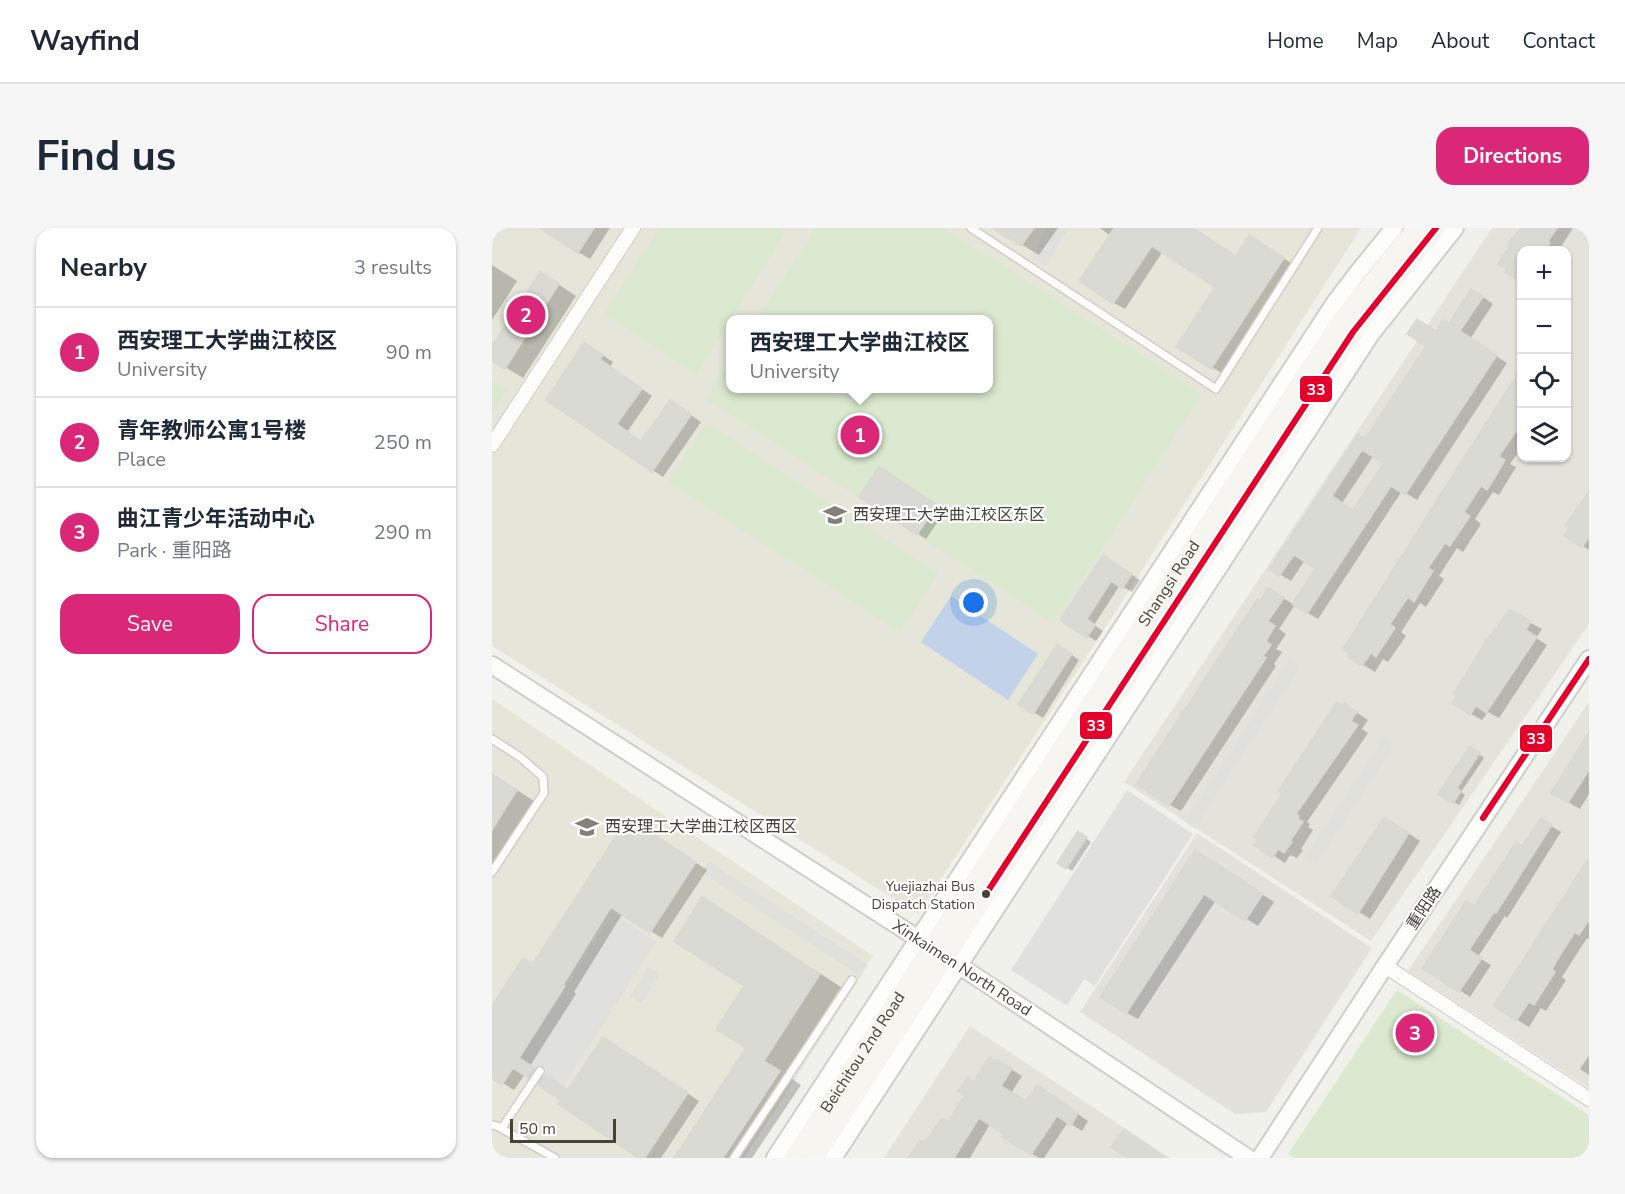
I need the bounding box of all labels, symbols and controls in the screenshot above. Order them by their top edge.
text: Wayfind [30,22,140,60]
text: Home [1267,27,1324,55]
text: Map [1357,27,1398,55]
text: About [1431,27,1489,55]
text: Contact [1522,27,1595,55]
button: Directions [1436,127,1589,185]
text: Find us [36,128,176,185]
map controls [1517,246,1571,462]
button: + [1517,246,1571,300]
text: Nearby [60,250,147,285]
text: 3 results [354,254,432,281]
pin: 2 [507,292,546,338]
button: − [1517,300,1571,354]
popup [726,315,993,393]
text: 西安理工大学曲江校区 [117,326,337,356]
text: 西安理工大学曲江校区 [749,328,970,358]
text: 1 [74,339,86,366]
text: 90 m [386,339,432,366]
button: locate [1517,354,1571,408]
text: University [117,356,207,383]
text: University [749,358,840,385]
line badge: 33 [1299,375,1333,403]
text: 33 [1306,379,1326,401]
button: layers [1517,408,1571,462]
pin: 1 [840,412,880,458]
text: 青年教师公寓1号楼 [117,416,306,446]
text: 2 [74,429,86,456]
text: 250 m [374,429,432,456]
text: Place [117,446,166,473]
school or university icon: 西安理工大学曲江校区东区 [822,502,848,528]
text: 曲江青少年活动中心 [117,504,315,534]
place label: 西安理工大学曲江校区东区 [853,504,1045,526]
text: 3 [74,519,86,546]
text: 290 m [374,519,432,546]
street label: Shangsi Road [1133,536,1205,631]
text: Park · 重阳路 [117,537,232,564]
your location [959,588,988,617]
button: Save [60,594,240,654]
button: Share [252,594,432,654]
line badge: 33 [1079,711,1113,740]
text: 33 [1086,715,1106,737]
line badge: 33 [1519,724,1553,753]
text: 33 [1526,728,1546,750]
school or university icon: 西安理工大学曲江校区西区 [574,814,600,840]
place label: 西安理工大学曲江校区西区 [605,816,797,838]
place label: Yuejiazhai Bus Dispatch Station [871,877,975,914]
street label: 重阳路 [1401,882,1447,934]
marker: Yuejiazhai Bus Dispatch Station [980,888,992,900]
street label: Xinkaimen North Road [888,915,1036,1021]
street label: Beichitou 2nd Road [815,988,911,1117]
pin: 3 [1396,1010,1434,1056]
scale bar [510,1116,616,1144]
text: 50 m [519,1118,556,1140]

